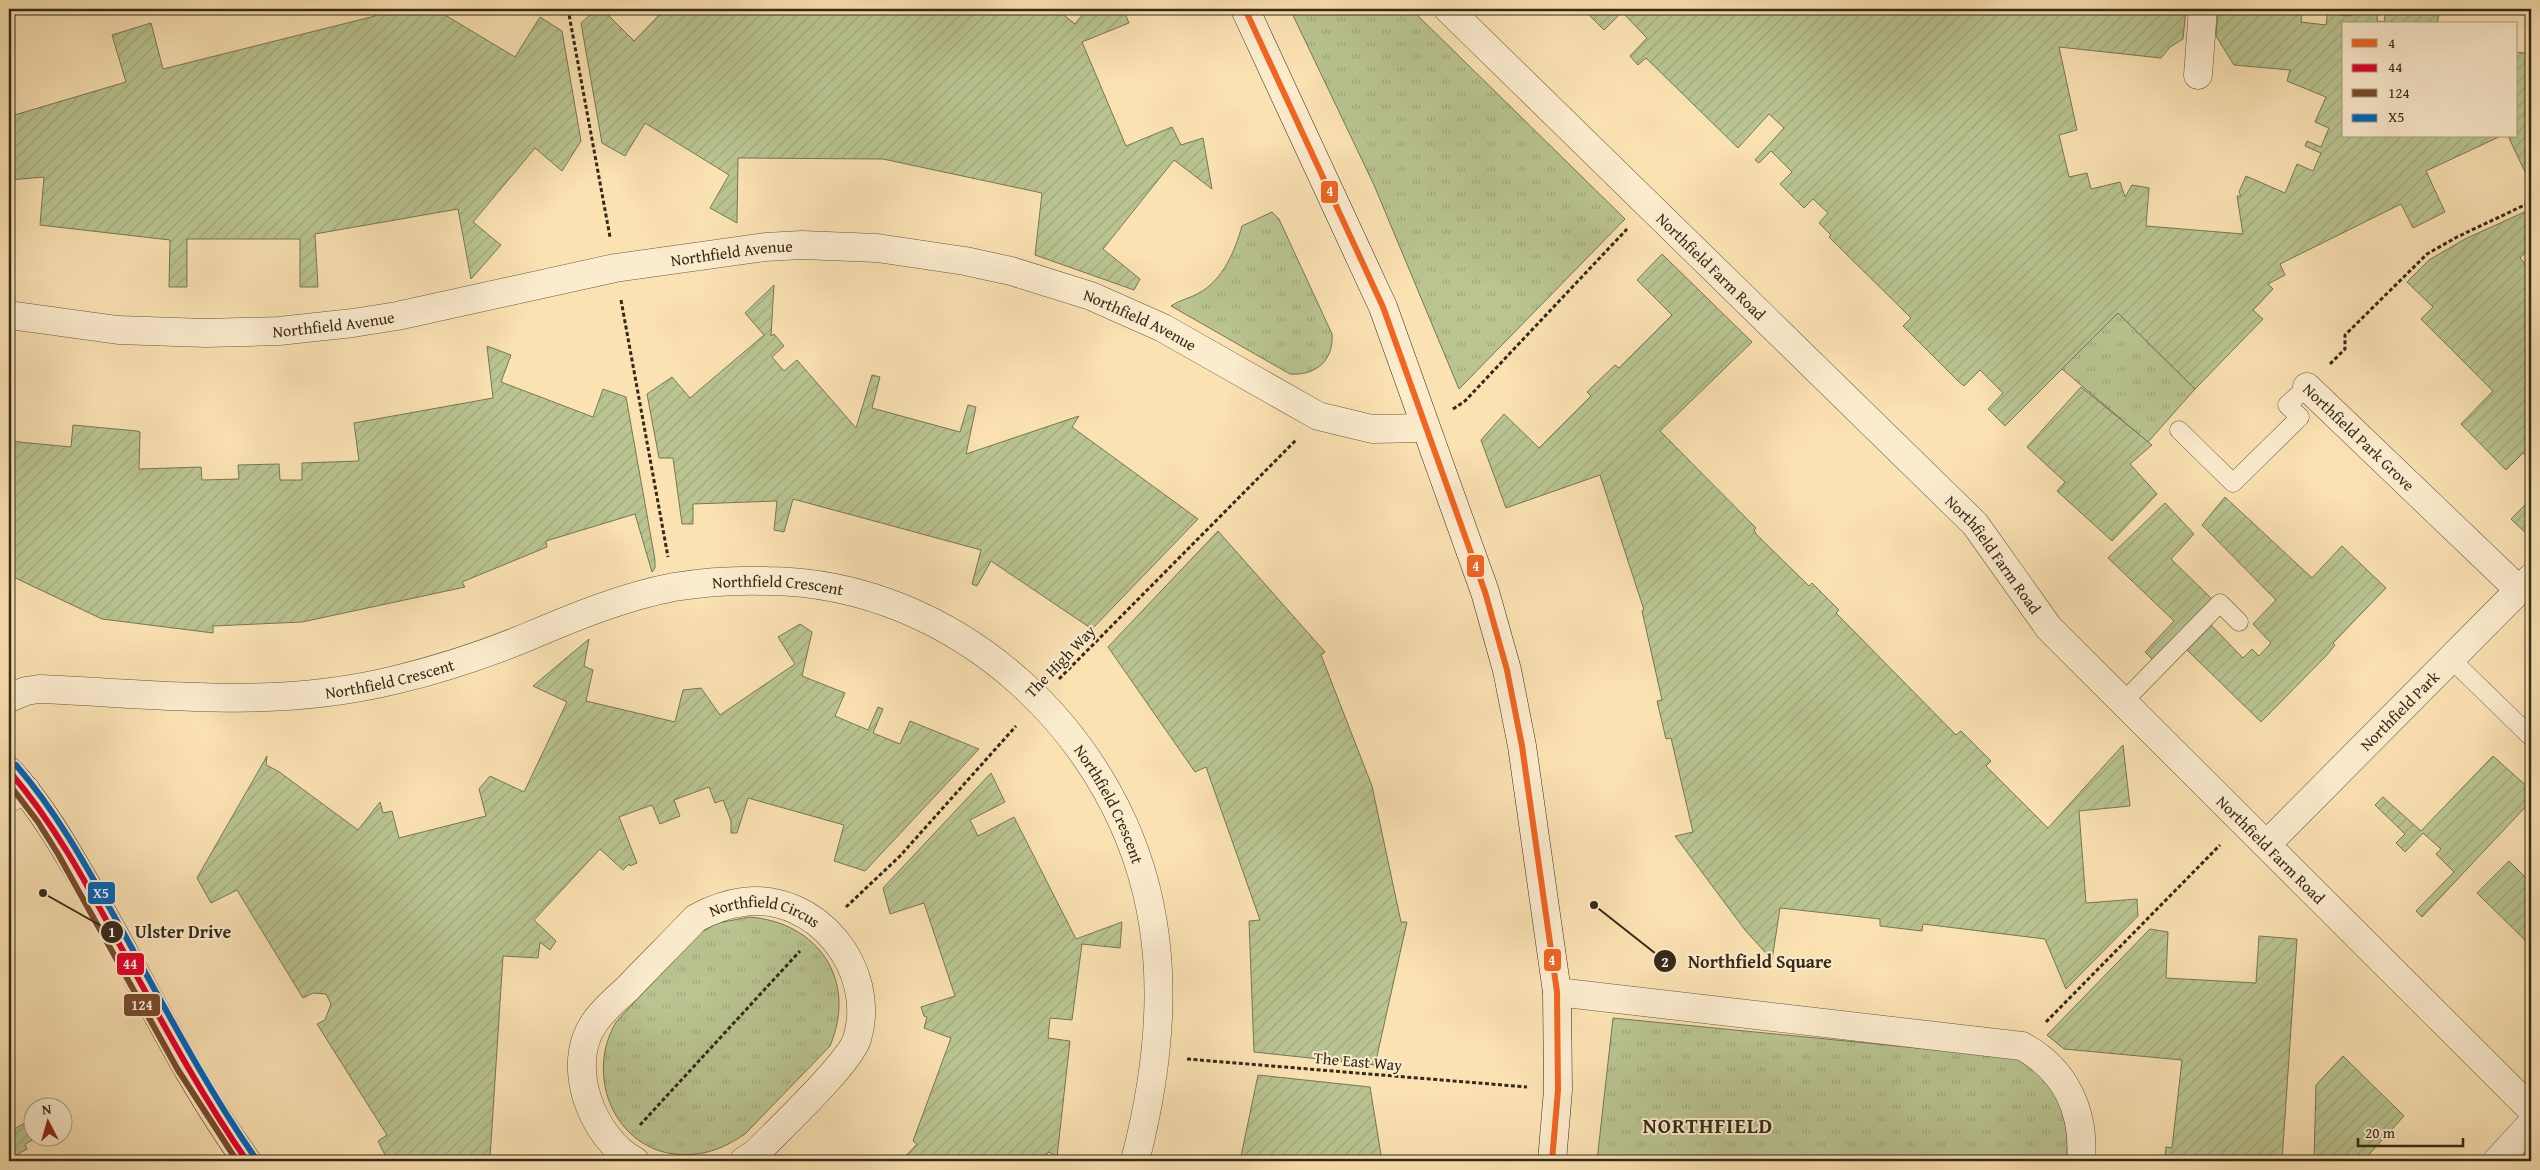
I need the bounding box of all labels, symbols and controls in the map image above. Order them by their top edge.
legend [2342,22,2518,138]
text: 4 [2388,32,2395,53]
text: 44 [2388,56,2402,77]
text: 124 [2388,82,2410,103]
text: X5 [2388,106,2405,127]
line badge: 4 [1320,180,1339,204]
text: 4 [1326,181,1334,201]
street label: Northfield Farm Road [1651,207,1772,326]
street label: Northfield Avenue [669,234,793,272]
street label: Northfield Avenue [1081,282,1201,357]
street label: Northfield Avenue [272,305,396,343]
street label: Northfield Park Grove [2298,377,2420,496]
street label: Northfield Farm Road [1940,489,2047,619]
line badge: 4 [1466,554,1485,578]
text: 4 [1472,556,1480,576]
street label: Northfield Crescent [711,569,846,601]
street label: The High Way [1019,619,1101,703]
street label: Northfield Crescent [324,652,457,705]
street label: Northfield Park [2354,664,2445,756]
street label: Northfield Crescent [1068,739,1150,867]
street label: Northfield Farm Road [2211,790,2331,909]
line badge: X5 [87,881,116,905]
text: X5 [93,883,109,903]
street label: Northfield Circus [705,889,825,933]
callout: Ulster Drive [100,915,241,948]
text: Ulster Drive [135,918,231,945]
text: 1 [108,921,116,942]
callout: Northfield Square [1653,945,1842,978]
line badge: 4 [1543,948,1562,972]
text: Northfield Square [1688,948,1832,975]
text: 4 [1548,950,1556,970]
text: 2 [1661,951,1669,972]
line badge: 44 [116,952,145,976]
text: 44 [123,954,137,974]
line badge: 124 [123,993,161,1017]
text: 124 [131,995,153,1015]
street label: The East Way [1313,1045,1403,1077]
north arrow [22,1098,72,1148]
text: N [41,1099,53,1120]
district label: NORTHFIELD [1643,1110,1773,1141]
scale bar [2358,1115,2462,1147]
text: 20 m [2365,1122,2396,1143]

